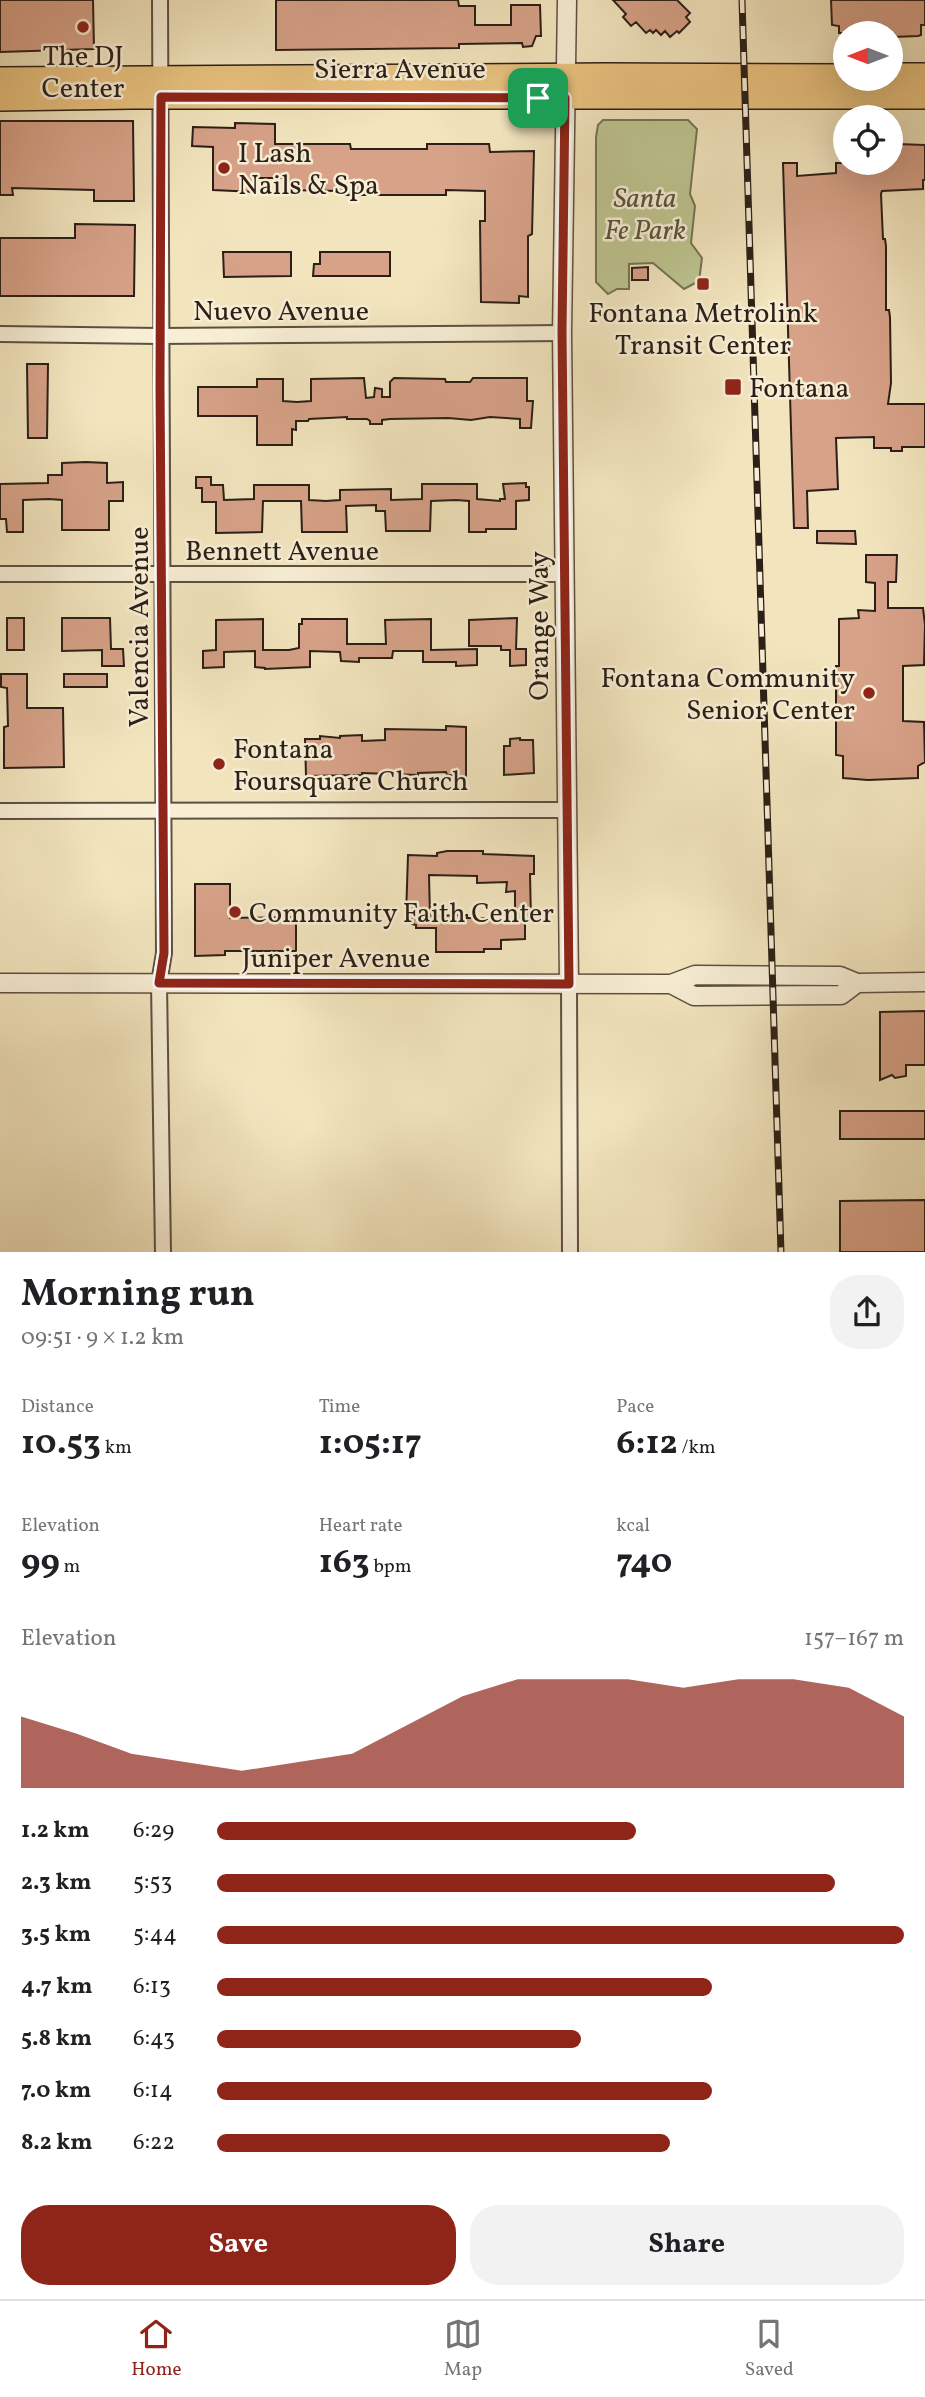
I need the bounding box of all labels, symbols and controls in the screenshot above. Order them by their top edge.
marker: The DJ Center [75,19,91,35]
north arrow [833,21,903,91]
map controls [833,21,903,175]
place label: The DJ Center [42,38,125,109]
street label: Sierra Avenue [314,51,486,90]
pin [508,68,568,128]
icon: arrive [519,79,557,117]
button: locate [833,105,903,175]
place label: I Lash Nails & Spa [238,135,379,206]
marker: I Lash Nails & Spa [216,160,232,176]
park label: Santa Fe Park [604,180,686,251]
marker: Fontana Metrolink Transit Center [695,276,711,292]
street label: Nuevo Avenue [193,293,369,332]
place label: Fontana Metrolink Transit Center [588,295,818,366]
place label: Fontana [749,370,849,409]
marker: Fontana [723,377,743,397]
street label: Valencia Avenue [121,526,160,728]
street label: Bennett Avenue [185,533,379,572]
street label: Orange Way [521,551,560,701]
place label: Fontana Community Senior Center [600,660,855,731]
marker: Fontana Community Senior Center [861,685,877,701]
place label: Fontana Foursquare Church [233,731,468,802]
marker: Fontana Foursquare Church [211,756,227,772]
place label: Community Faith Center [249,895,554,934]
marker: Community Faith Center [227,904,243,920]
street label: Juniper Avenue [242,940,430,979]
text: Morning run [21,1269,255,1322]
button: share [830,1275,904,1349]
text: 09:51 · 9 × 1.2 km [21,1322,184,1354]
text: Distance [21,1394,94,1420]
text: Time [319,1394,360,1420]
text: Pace [616,1394,654,1420]
text: 10.53 [21,1420,101,1468]
text: 1:05:17 [319,1420,422,1468]
text: 6:12 [616,1420,678,1468]
text: km [101,1435,132,1461]
text: /km [678,1435,716,1461]
text: Elevation [21,1513,100,1539]
text: Heart rate [319,1513,403,1539]
text: kcal [616,1513,650,1539]
text: 99 [21,1539,60,1587]
text: 163 [319,1539,370,1587]
text: 740 [616,1539,672,1587]
text: m [60,1554,80,1580]
text: bpm [370,1554,411,1580]
text: Elevation [21,1623,117,1655]
text: 157–167 m [804,1623,904,1655]
text: 1.2 km [21,1815,90,1847]
text: 6:29 [133,1815,174,1847]
text: 2.3 km [21,1867,92,1899]
text: 5:53 [133,1867,172,1899]
text: 3.5 km [21,1919,91,1951]
text: 5:44 [133,1919,177,1951]
text: 4.7 km [21,1971,93,2003]
text: 6:13 [133,1971,171,2003]
text: 5.8 km [21,2023,92,2055]
text: 6:43 [133,2023,175,2055]
text: 7.0 km [21,2075,91,2107]
text: 6:14 [133,2075,173,2107]
text: 8.2 km [21,2127,92,2159]
text: 6:22 [133,2127,175,2159]
button: Save [21,2205,456,2285]
button: Share [470,2205,904,2285]
tab: Home [131,2315,182,2383]
tab: Map [444,2315,482,2383]
tab: Saved [745,2315,794,2383]

